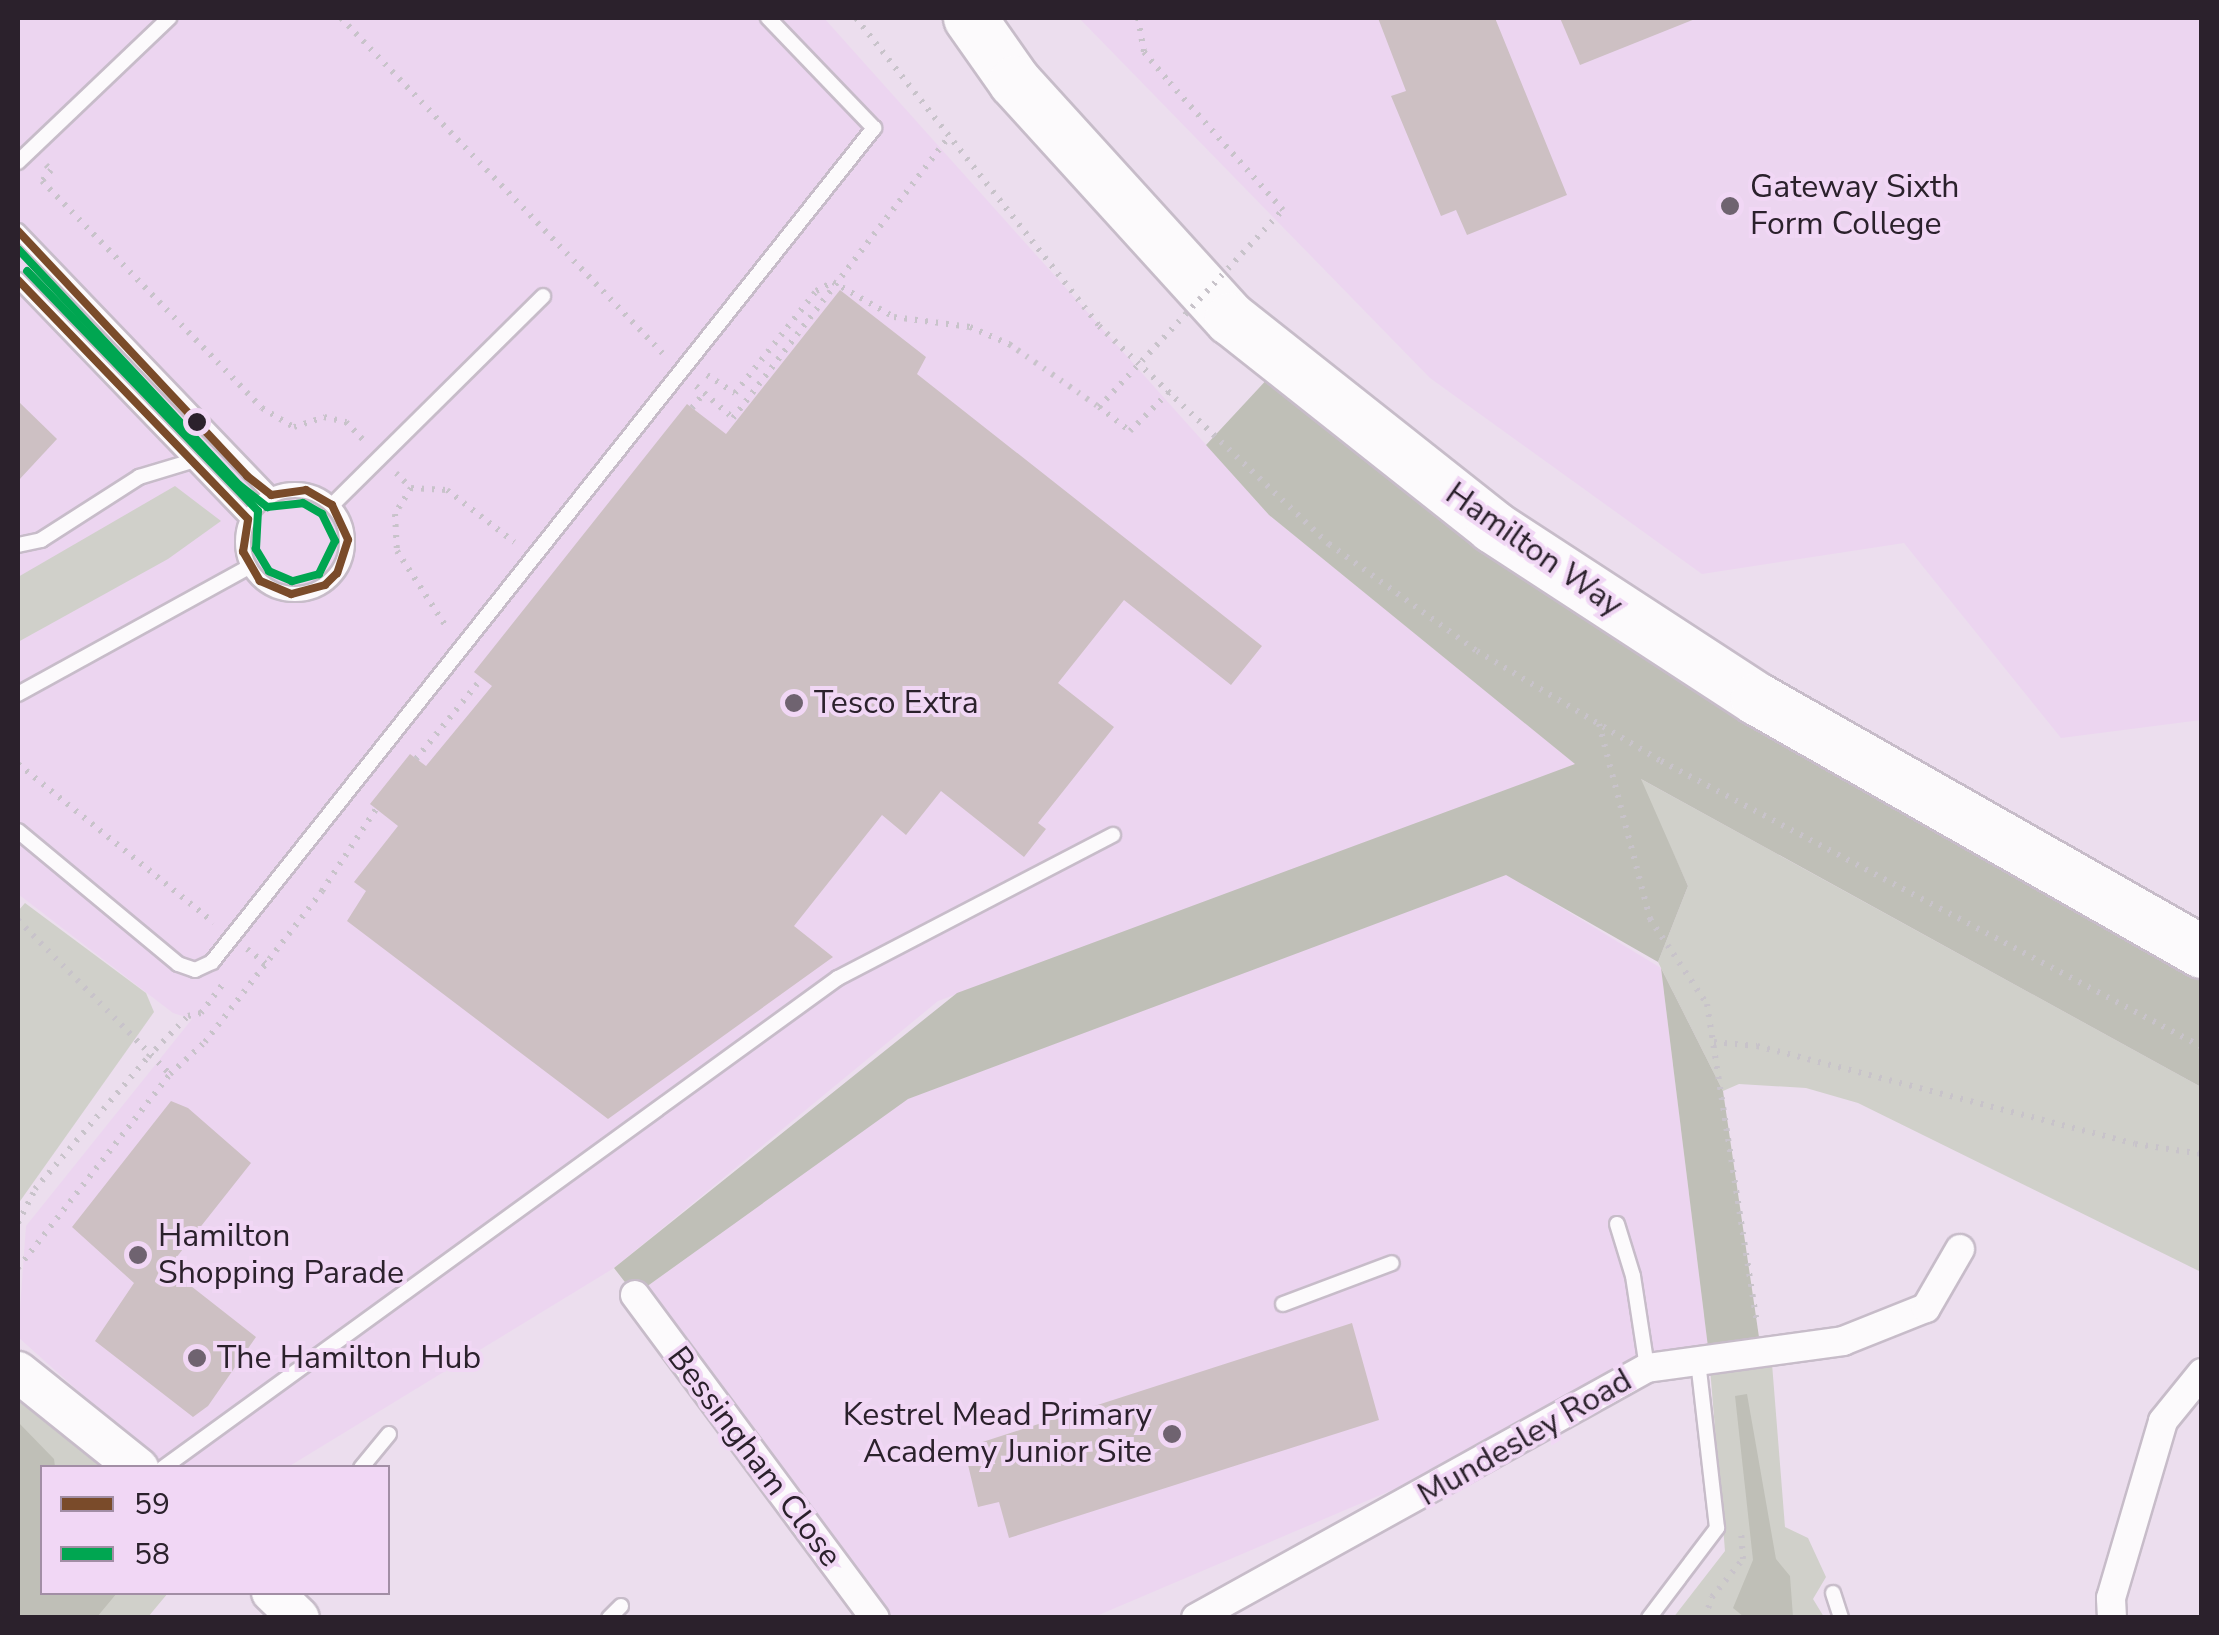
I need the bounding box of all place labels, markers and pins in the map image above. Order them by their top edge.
place label: Gateway Sixth Form College [1750,169,1959,244]
marker: Gateway Sixth Form College [1719,195,1741,217]
unlabelled marker [187,412,207,432]
place label: Tesco Extra [814,684,979,722]
marker: Tesco Extra [783,692,805,714]
place label: Hamilton Shopping Parade [158,1218,404,1293]
marker: Hamilton Shopping Parade [127,1244,149,1266]
place label: The Hamilton Hub [217,1339,481,1377]
marker: The Hamilton Hub [186,1347,208,1369]
place label: Kestrel Mead Primary Academy Junior Site [843,1397,1152,1472]
marker: Kestrel Mead Primary Academy Junior Site [1161,1423,1183,1445]

